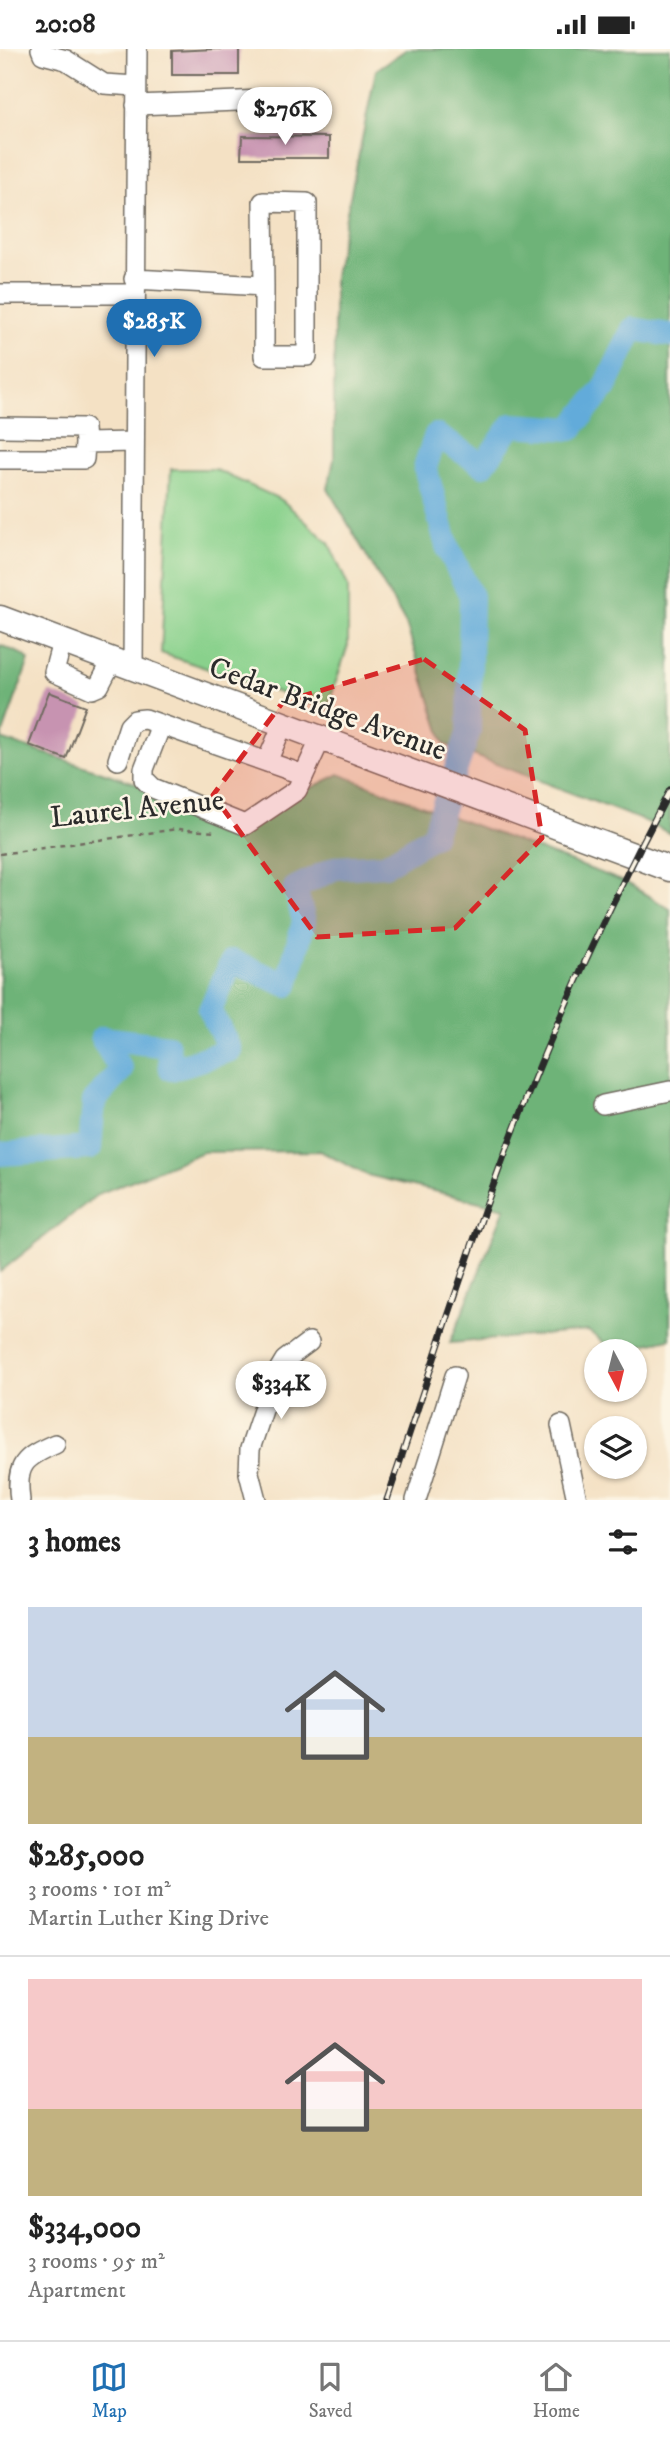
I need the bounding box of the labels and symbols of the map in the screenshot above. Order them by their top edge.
pin: $276K [236,87,334,147]
pin: $285K [105,299,203,359]
street label: Cedar Bridge Avenue [204,649,451,770]
street label: Laurel Avenue [49,782,226,837]
north arrow [584,1339,648,1402]
pin: $334K [232,1361,330,1421]

